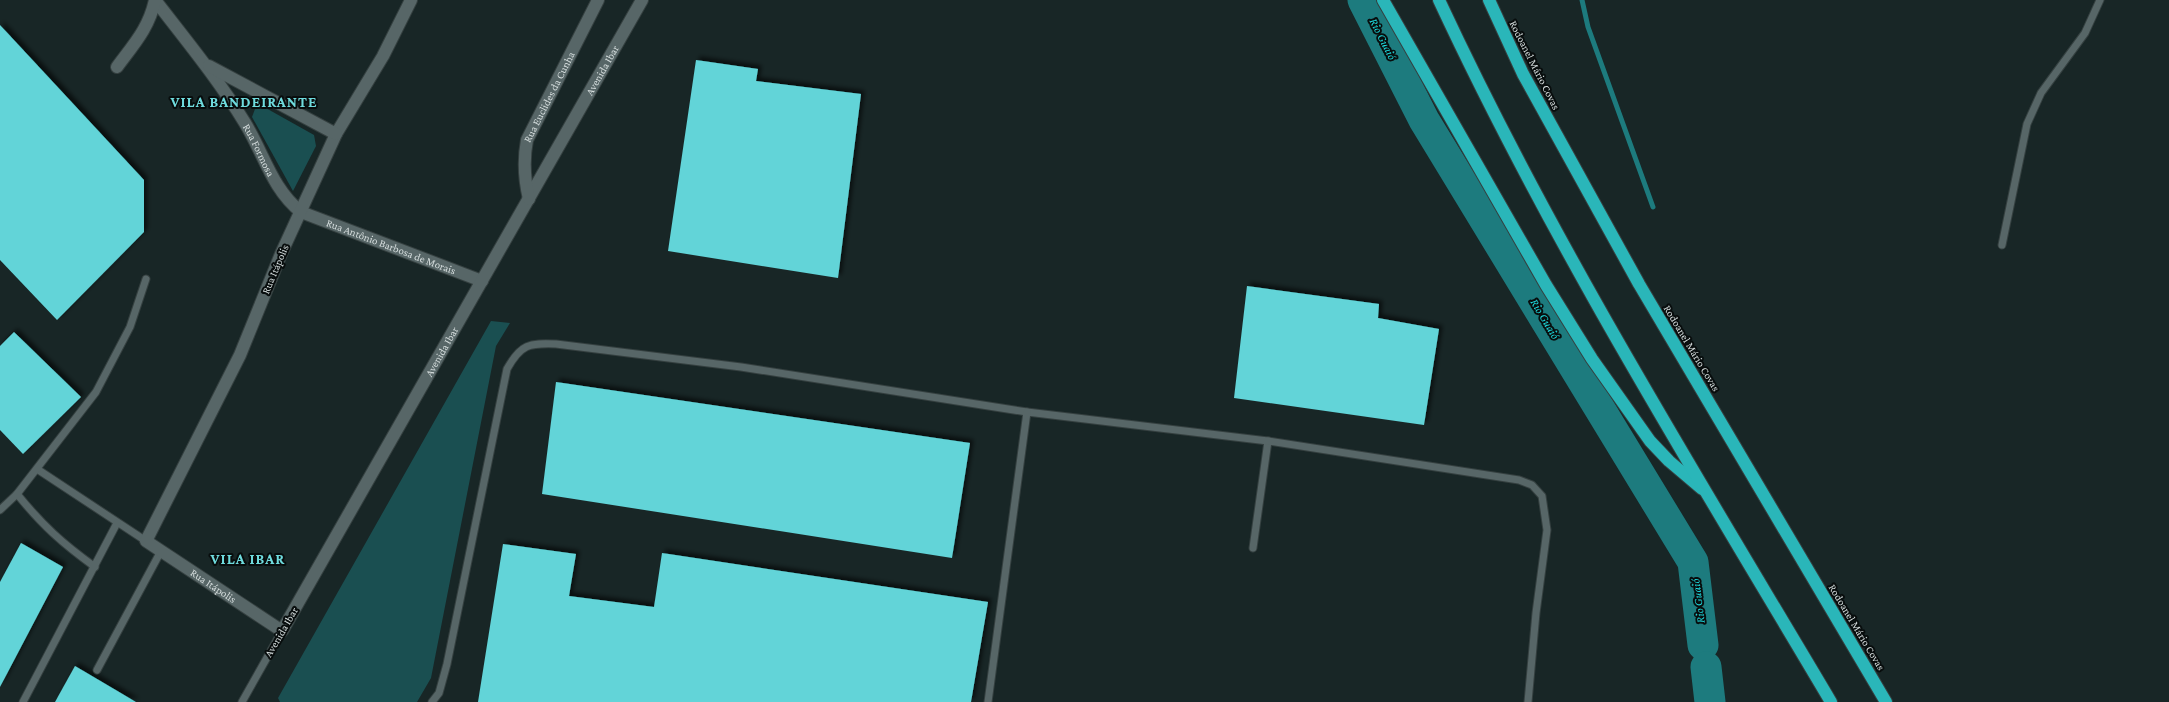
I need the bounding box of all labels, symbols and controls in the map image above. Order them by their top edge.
water label: Rio Guaió [1367,16,1400,63]
street label: Rodoanel Mário Covas [1507,18,1563,112]
street label: Avenida Ibar [583,43,621,97]
street label: Rua Euclides da Cunha [521,49,577,144]
district label: VILA BANDEIRANTE [170,94,317,110]
street label: Rua Formosa [241,122,277,178]
street label: Rua Antônio Barbosa de Morais [325,216,458,276]
street label: Rua Itápolis [259,243,292,296]
water label: Rio Guaió [1527,296,1563,343]
street label: Rodoanel Mário Covas [1662,303,1722,393]
street label: Avenida Ibar [422,324,461,379]
district label: VILA IBAR [210,551,285,567]
street label: Rua Itápolis [188,566,239,605]
water label: Rio Guaió [1688,577,1708,624]
street label: Rodoanel Mário Covas [1827,582,1887,672]
street label: Avenida Ibar [262,605,300,659]

